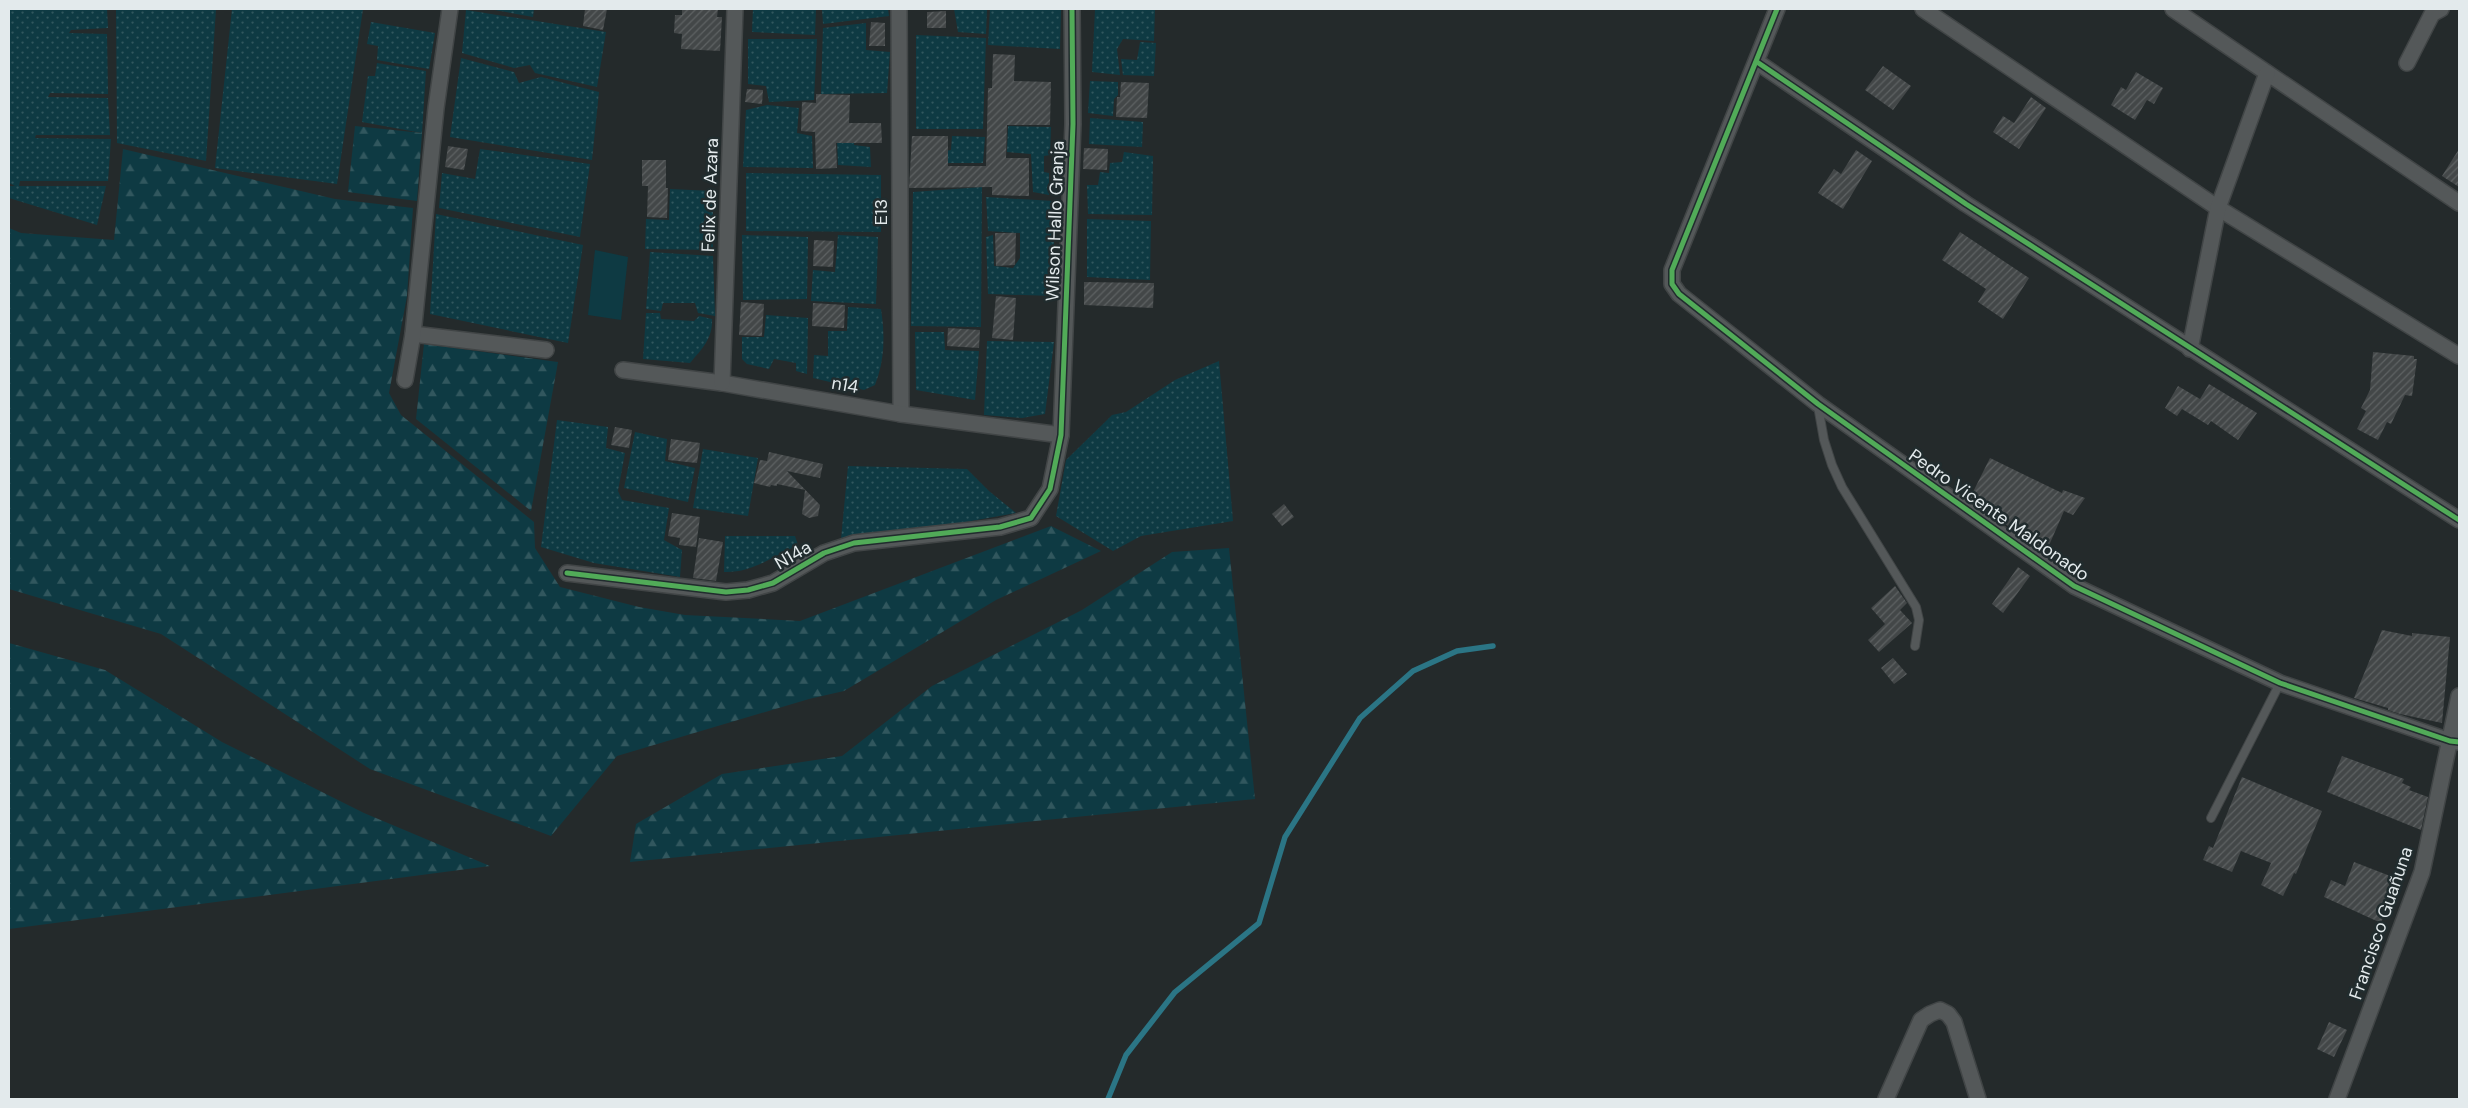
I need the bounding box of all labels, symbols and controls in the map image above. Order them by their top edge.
street label: Felix de Azara [696,137,724,253]
street label: Wilson Hallo Granja [1040,140,1070,302]
street label: E13 [869,199,893,225]
street label: n14 [830,371,860,399]
street label: Pedro Vicente Maldonado [1904,443,2094,587]
street label: N14a [770,535,816,575]
street label: Francisco Guañuna [2344,843,2418,1003]

